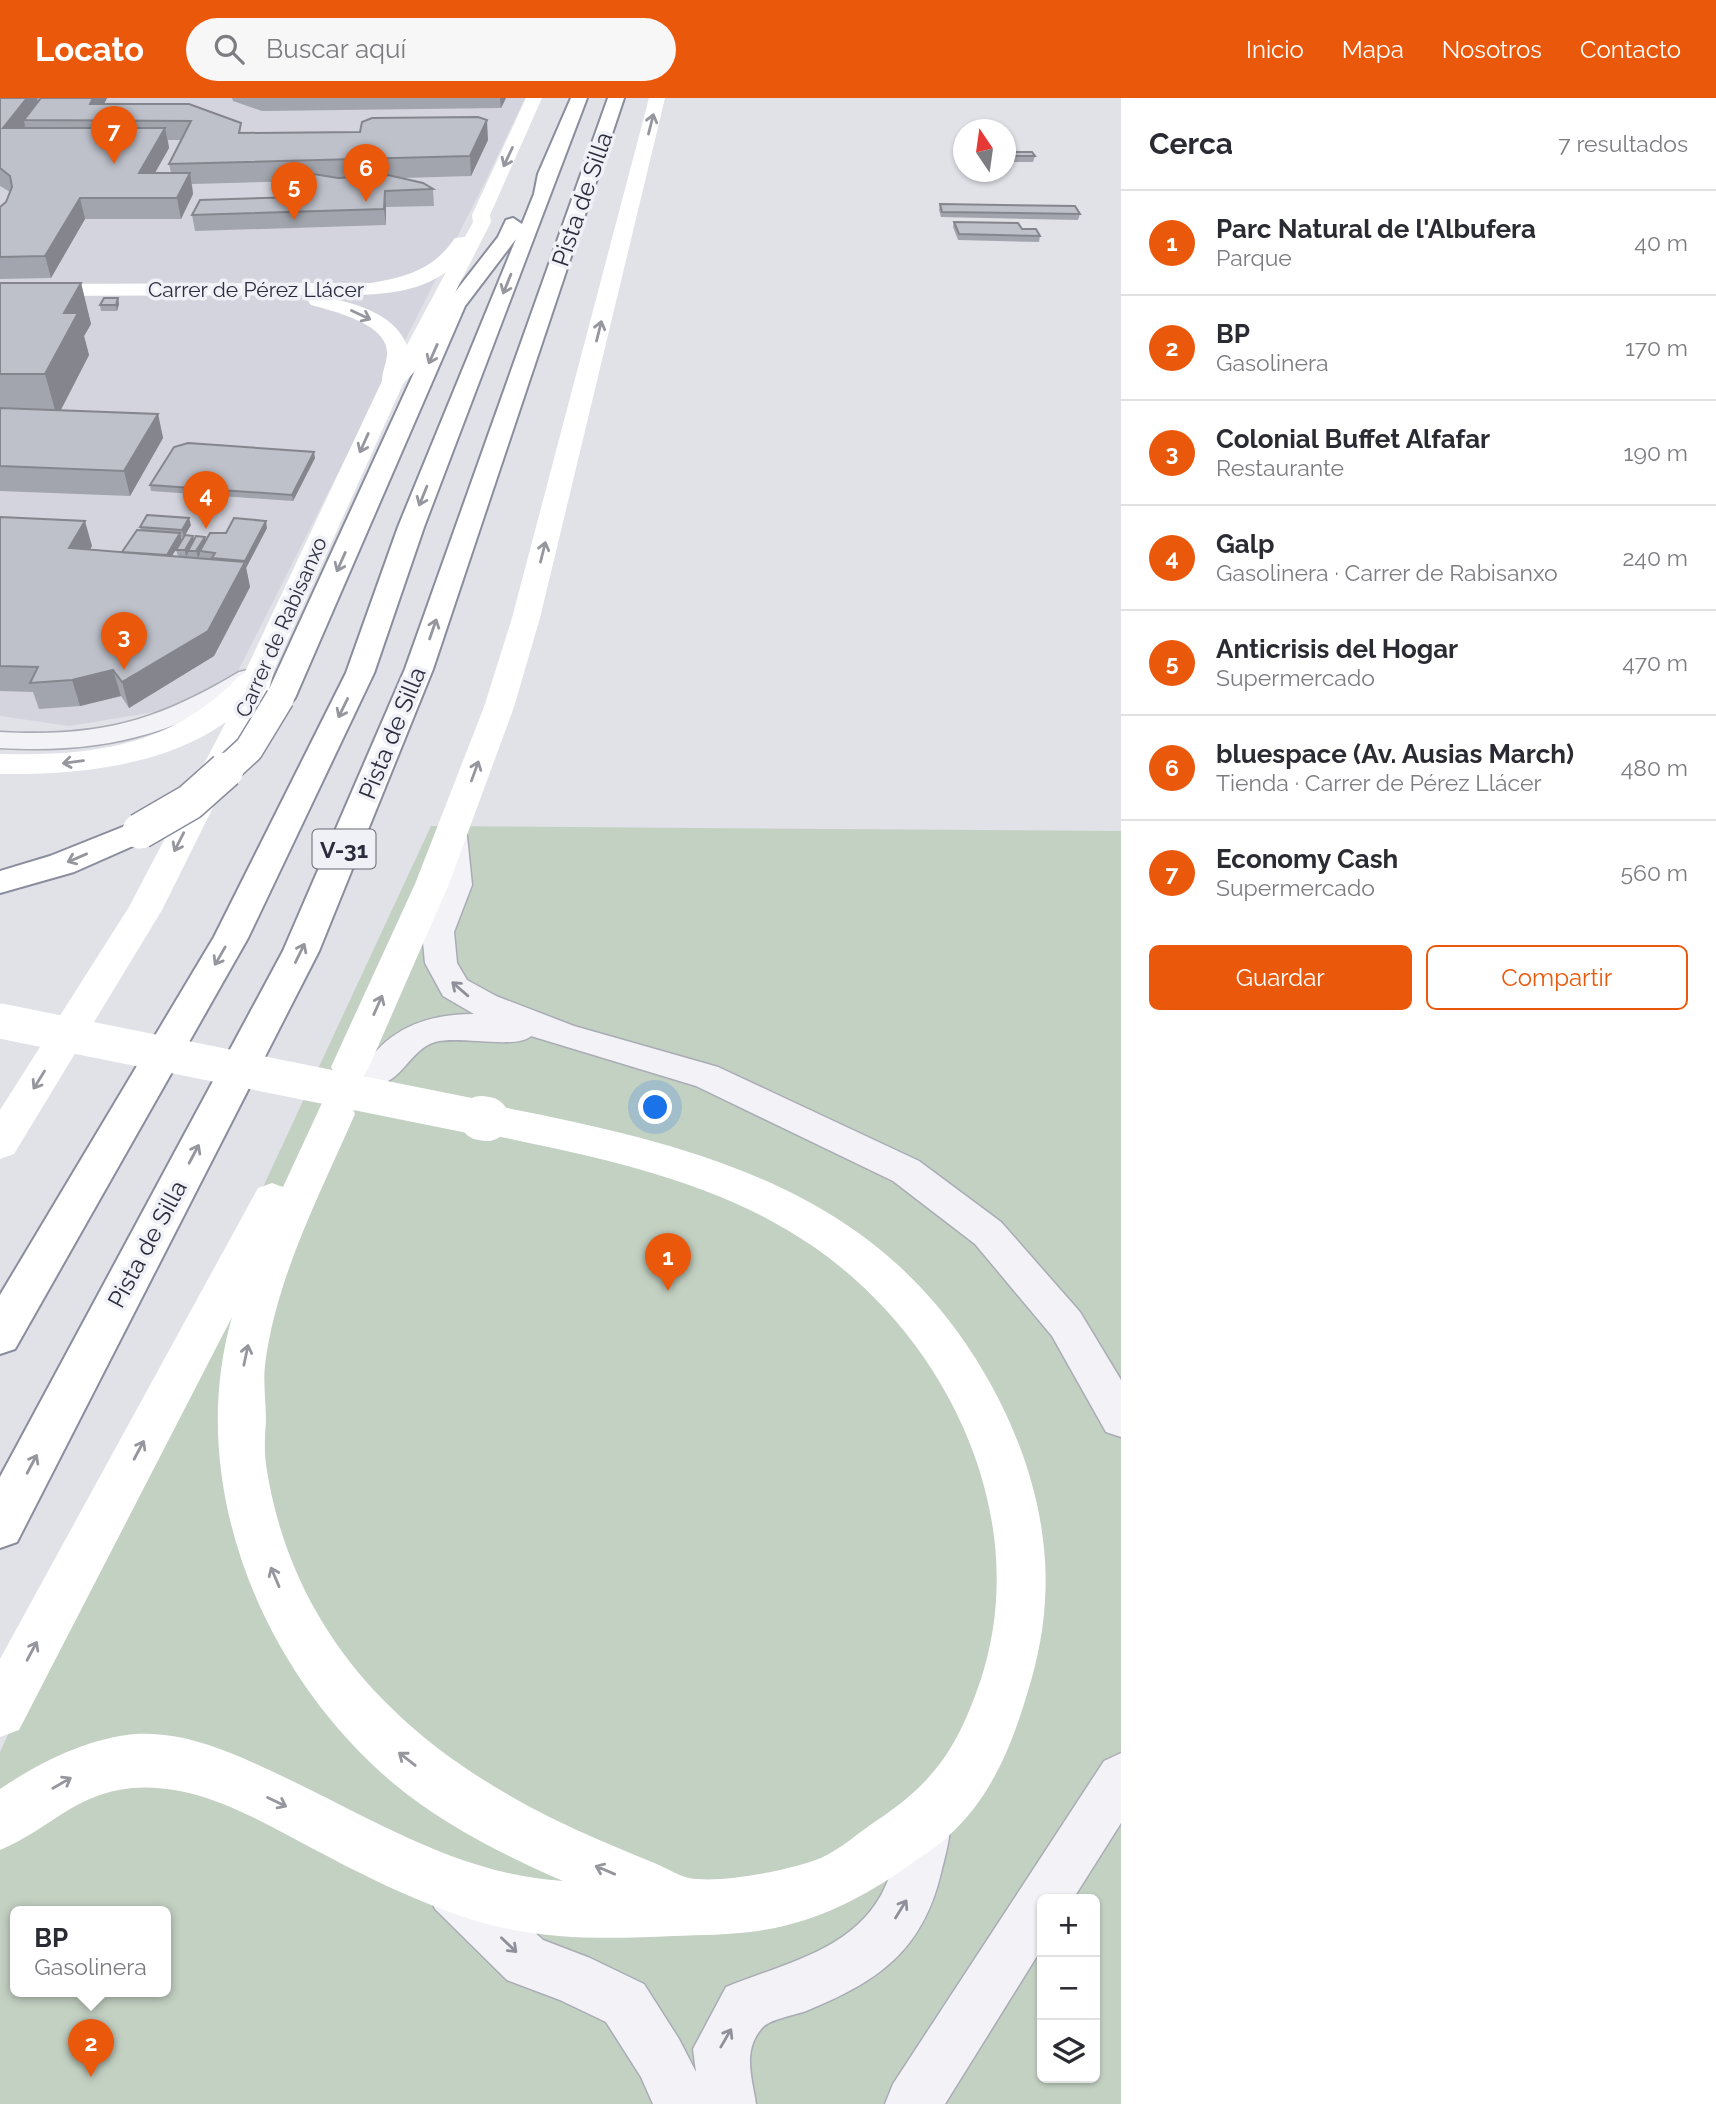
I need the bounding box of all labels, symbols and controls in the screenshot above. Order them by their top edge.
search box [186,18,676,81]
text: Locato [35,30,144,69]
icon: search [210,30,248,68]
text: Buscar aquí [266,34,406,64]
text: Inicio [1246,35,1304,64]
text: Mapa [1342,35,1404,64]
text: Nosotros [1442,35,1542,64]
text: Contacto [1580,35,1681,64]
pin: 7 [91,106,137,164]
one-way arrow [645,113,658,136]
north arrow [953,119,1016,182]
text: Cerca [1149,126,1233,161]
street label: Pista de Silla [545,128,619,270]
text: 7 resultados [1558,130,1688,157]
pin: 6 [343,144,389,202]
one-way arrow [501,146,514,167]
pin: 5 [271,162,317,220]
text: Parc Natural de l'Albufera [1216,214,1536,244]
text: 1 [1166,229,1178,256]
text: 40 m [1634,229,1688,256]
text: Parque [1216,244,1292,271]
one-way arrow [500,273,513,295]
street label: Carrer de Pérez Llácer [148,277,365,302]
one-way arrow [350,309,371,322]
text: BP [1216,319,1250,349]
one-way arrow [593,320,606,343]
text: 2 [1166,334,1178,361]
text: 170 m [1625,334,1688,361]
one-way arrow [426,343,439,364]
text: Gasolinera [1216,349,1329,376]
text: Colonial Buffet Alfafar [1216,424,1490,454]
one-way arrow [357,432,370,453]
text: 3 [1166,439,1178,466]
text: 190 m [1624,439,1688,466]
text: Restaurante [1216,454,1344,481]
pin: 4 [183,471,229,529]
one-way arrow [416,484,429,506]
text: Galp [1216,529,1275,559]
street label: Carrer de Rabisanxo [230,533,332,721]
one-way arrow [537,541,550,563]
text: 4 [1165,544,1179,571]
text: 240 m [1622,544,1688,571]
one-way arrow [333,550,346,572]
text: Gasolinera · Carrer de Rabisanxo [1216,559,1558,586]
pin: 3 [101,612,147,670]
one-way arrow [427,618,440,640]
text: Anticrisis del Hogar [1216,634,1458,664]
text: 5 [1166,649,1178,676]
text: 470 m [1622,649,1688,676]
street label: Pista de Silla [352,663,432,803]
text: Supermercado [1216,664,1375,691]
one-way arrow [336,697,350,718]
text: bluespace (Av. Ausias March) [1216,739,1574,769]
text: 6 [1165,754,1179,781]
text: 480 m [1621,754,1688,781]
one-way arrow [62,756,85,769]
one-way arrow [470,761,483,783]
text: Tienda · Carrer de Pérez Llácer [1216,769,1542,796]
road number: V-31 [312,830,376,869]
one-way arrow [172,831,186,852]
text: Economy Cash [1216,844,1398,874]
one-way arrow [66,852,88,865]
text: 7 [1166,859,1178,886]
text: 560 m [1621,859,1688,886]
text: Supermercado [1216,874,1375,901]
one-way arrow [294,943,307,964]
one-way arrow [213,945,227,965]
button: Guardar [1149,945,1412,1010]
button: Compartir [1426,945,1688,1010]
one-way arrow [451,981,469,997]
one-way arrow [372,995,385,1016]
one-way arrow [32,1070,46,1090]
your location [638,1090,672,1124]
one-way arrow [188,1144,202,1165]
street label: Pista de Silla [101,1175,193,1313]
pin: 1 [645,1233,691,1291]
one-way arrow [239,1344,253,1367]
one-way arrow [133,1440,146,1461]
one-way arrow [25,1454,39,1475]
one-way arrow [267,1567,280,1588]
one-way arrow [25,1641,39,1661]
one-way arrow [399,1751,417,1766]
one-way arrow [51,1776,71,1790]
one-way arrow [266,1796,288,1809]
one-way arrow [594,1863,616,1876]
map controls [1037,1894,1100,2083]
button: + [1037,1894,1100,1957]
one-way arrow [894,1900,909,1919]
popup [10,1906,171,1997]
text: BP [34,1923,68,1953]
one-way arrow [501,1937,518,1954]
text: Gasolinera [34,1953,147,1980]
button: − [1037,1957,1100,2020]
pin: 2 [68,2019,114,2077]
button: layers [1037,2020,1100,2083]
one-way arrow [719,2029,733,2049]

